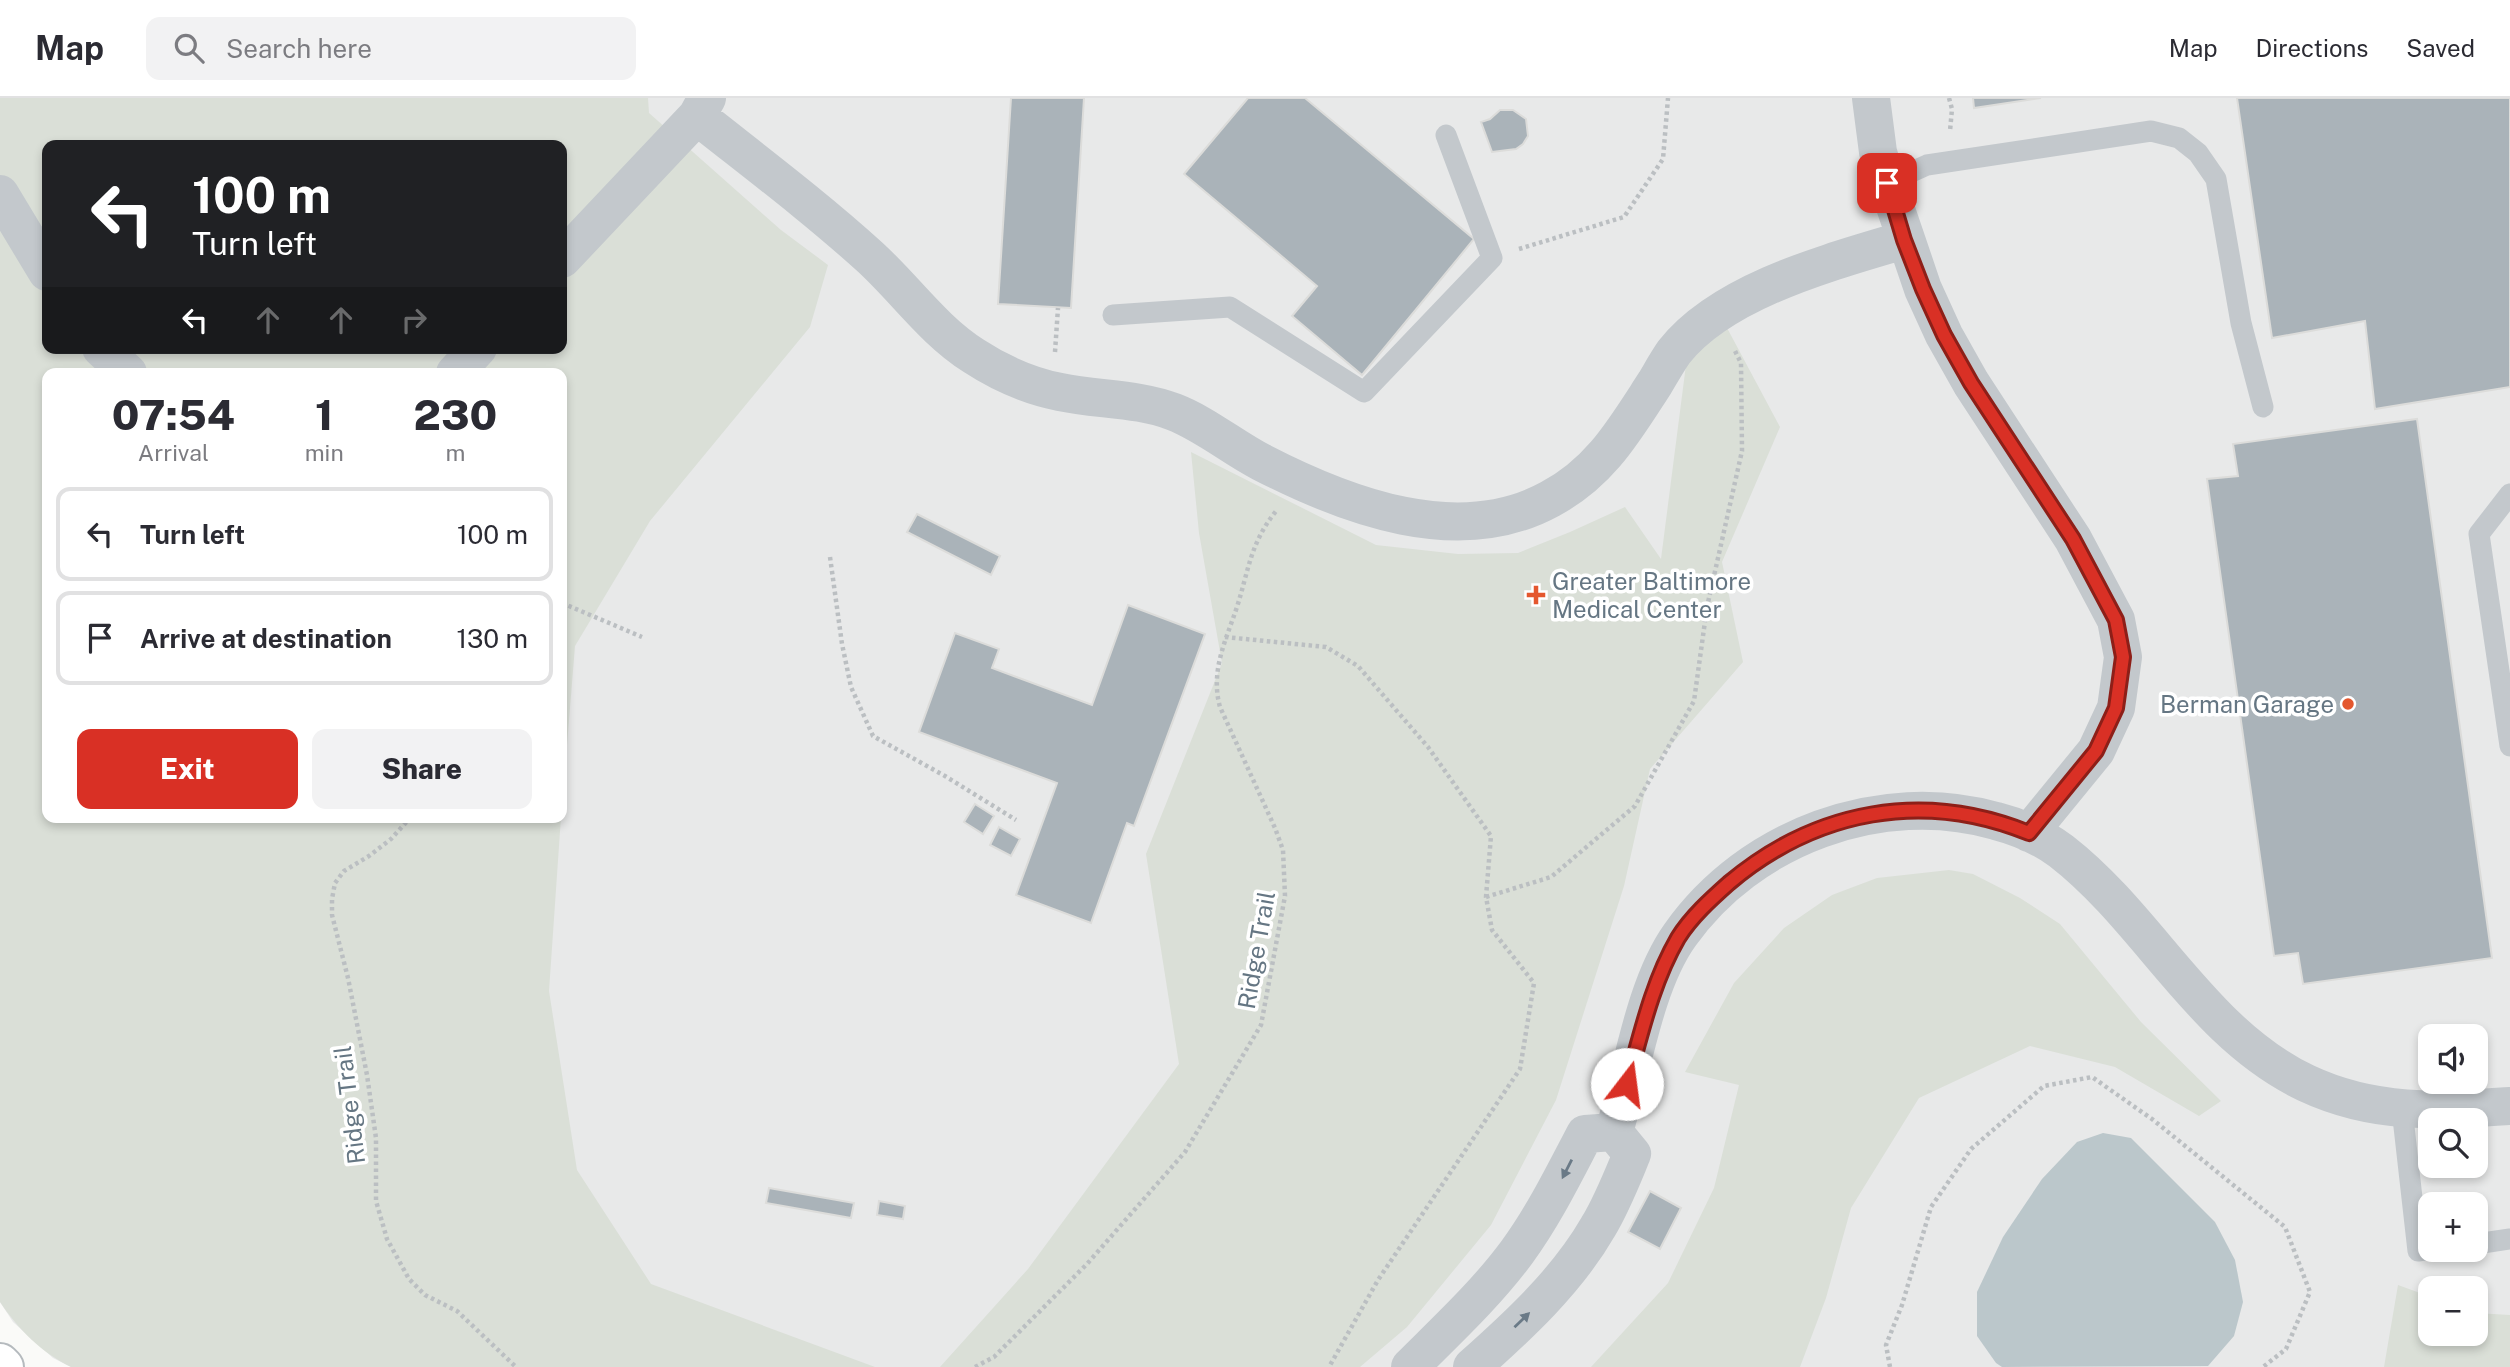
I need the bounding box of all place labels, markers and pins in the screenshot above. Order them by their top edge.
pin [1857,153,1917,213]
place label: Greater Baltimore Medical Center [1552,567,1751,623]
marker: Greater Baltimore Medical Center [1526,585,1546,605]
place label: Berman Garage [2160,690,2334,718]
marker: Berman Garage [2340,696,2356,712]

